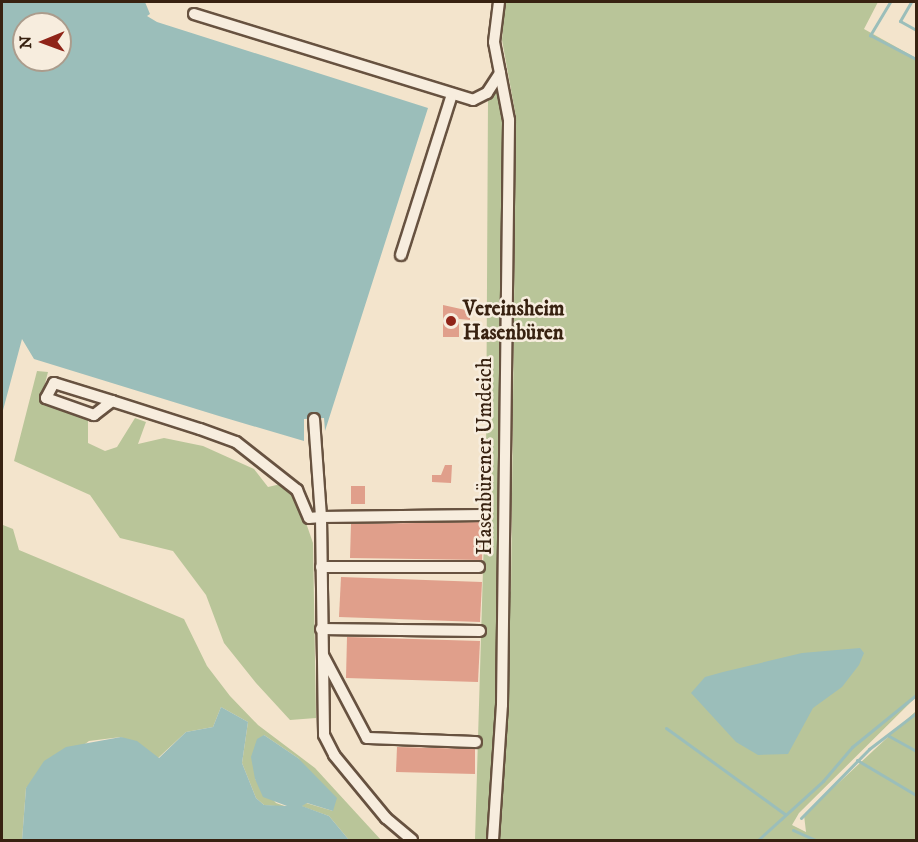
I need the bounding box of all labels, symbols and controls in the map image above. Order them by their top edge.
north arrow [12,12,72,72]
text: N [16,36,36,49]
place label: Vereinsheim Hasenbüren [463,296,565,346]
marker: Vereinsheim Hasenbüren [444,314,458,328]
street label: Hasenbürener Umdeich [472,357,498,555]

